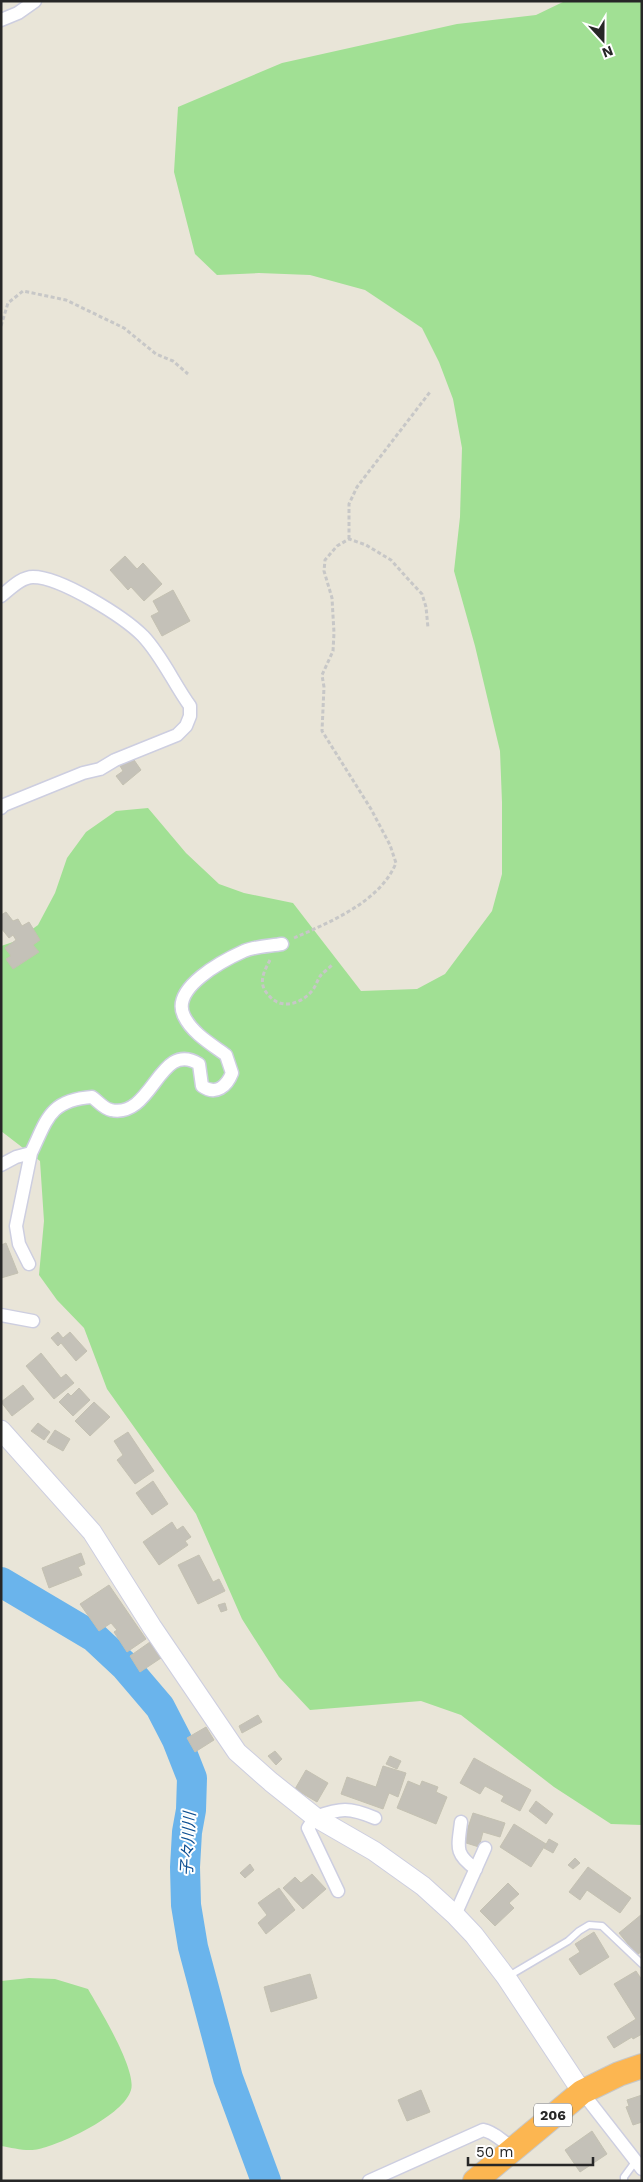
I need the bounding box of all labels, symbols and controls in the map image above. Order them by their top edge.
north arrow [578,15,628,65]
text: N [600,43,615,61]
water label: 子々川川 [177,1810,199,1876]
road number: 206 [534,2104,572,2126]
scale bar [468,2134,593,2166]
text: 50 m [476,2143,513,2161]

